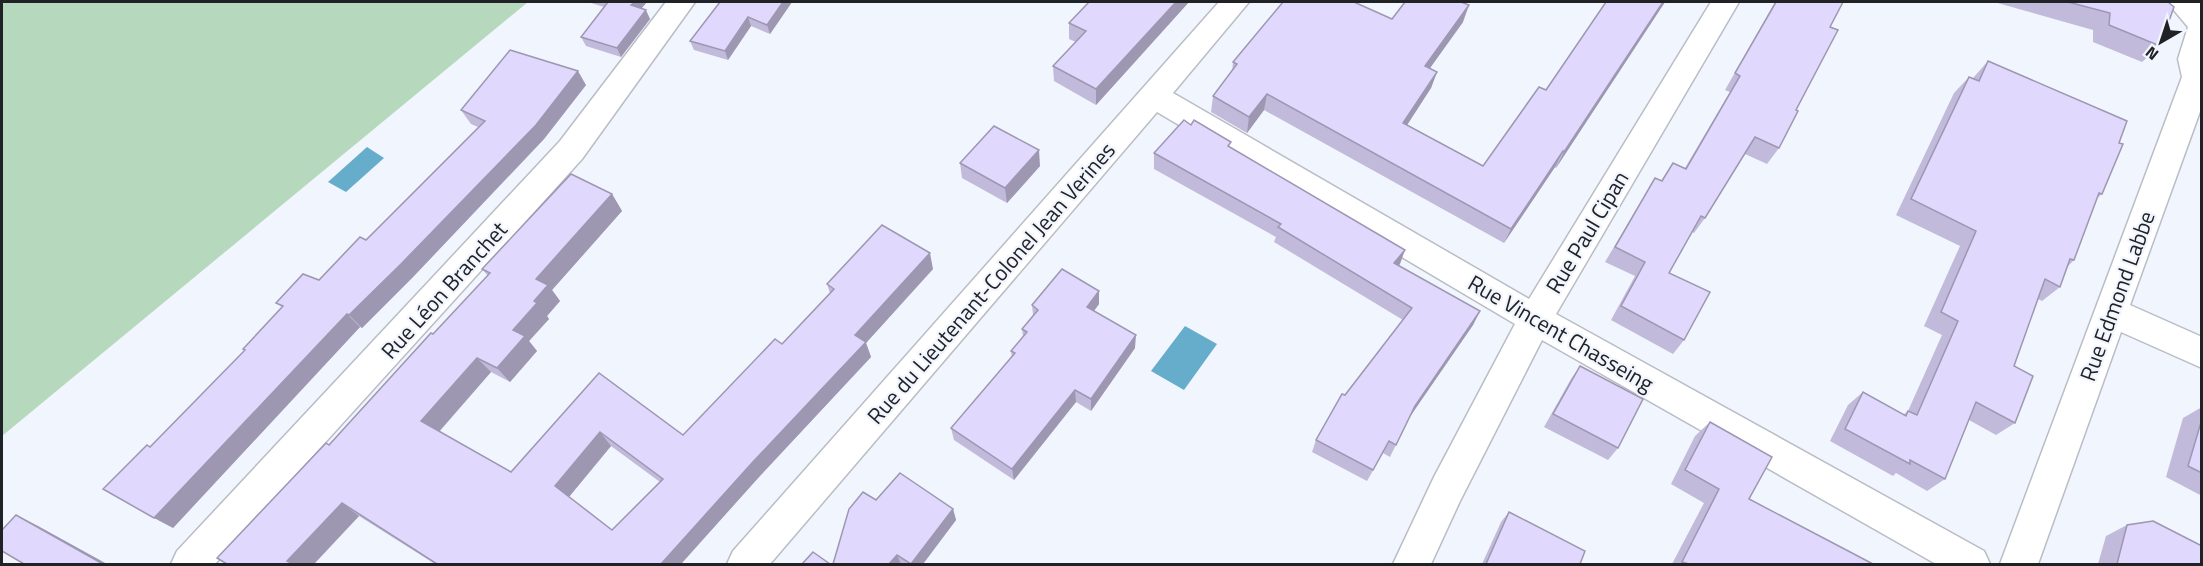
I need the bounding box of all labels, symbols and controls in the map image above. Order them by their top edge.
north arrow [2131,12,2191,72]
text: N [2140,41,2163,66]
street label: Rue du Lieutenant-Colonel Jean Verines [859,134,1123,432]
street label: Rue Paul Cipan [1537,164,1637,300]
street label: Rue Edmond Labbe [2070,206,2164,386]
street label: Rue Léon Branchet [373,213,515,366]
street label: Rue Vincent Chasseing [1462,266,1660,400]

